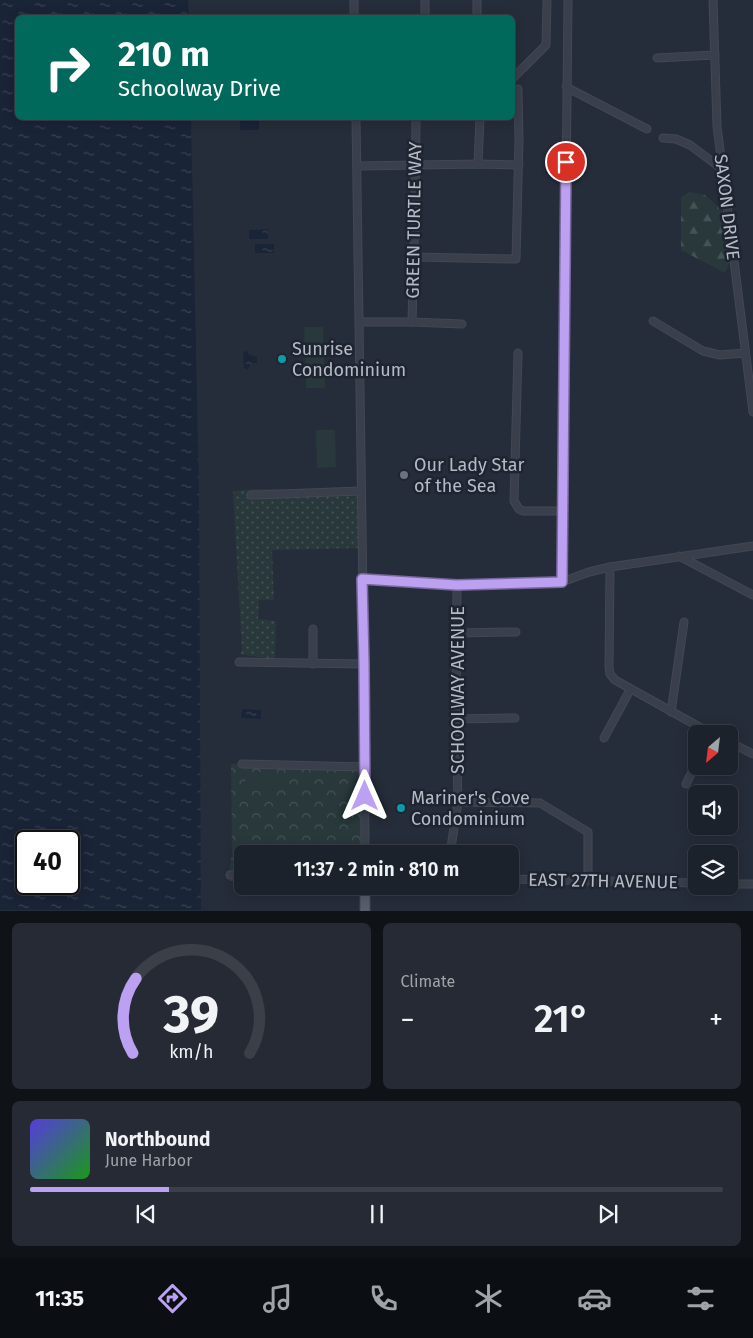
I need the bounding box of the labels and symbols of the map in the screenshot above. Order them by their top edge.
street label: GREEN TURTLE WAY [402,141,426,299]
pin [545,141,587,183]
street label: SAXON DRIVE [710,153,744,261]
place label: Sunrise Condominium [292,338,406,381]
marker: Sunrise Condominium [276,353,288,365]
place label: Our Lady Star of the Sea [414,454,525,497]
marker: Our Lady Star of the Sea [398,469,410,481]
street label: SCHOOLWAY AVENUE [447,606,469,774]
north arrow [688,725,738,775]
position arrow [338,769,390,821]
place label: Mariner's Cove Condominium [411,787,530,830]
marker: Mariner's Cove Condominium [395,802,407,814]
speed limit sign: 40 [15,830,80,895]
street label: EAST 27TH AVENUE [528,869,678,893]

